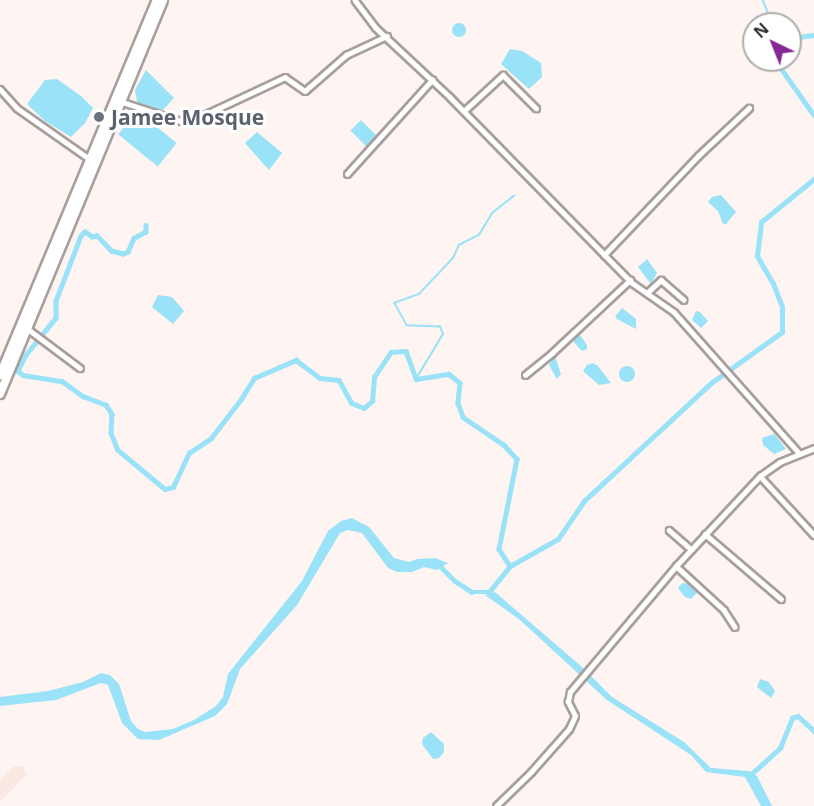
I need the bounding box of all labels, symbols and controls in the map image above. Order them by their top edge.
north arrow [742,12,802,72]
text: N [749,18,773,43]
place label: Jamee Mosque [111,104,264,130]
marker: Jamee Mosque [92,110,106,124]

